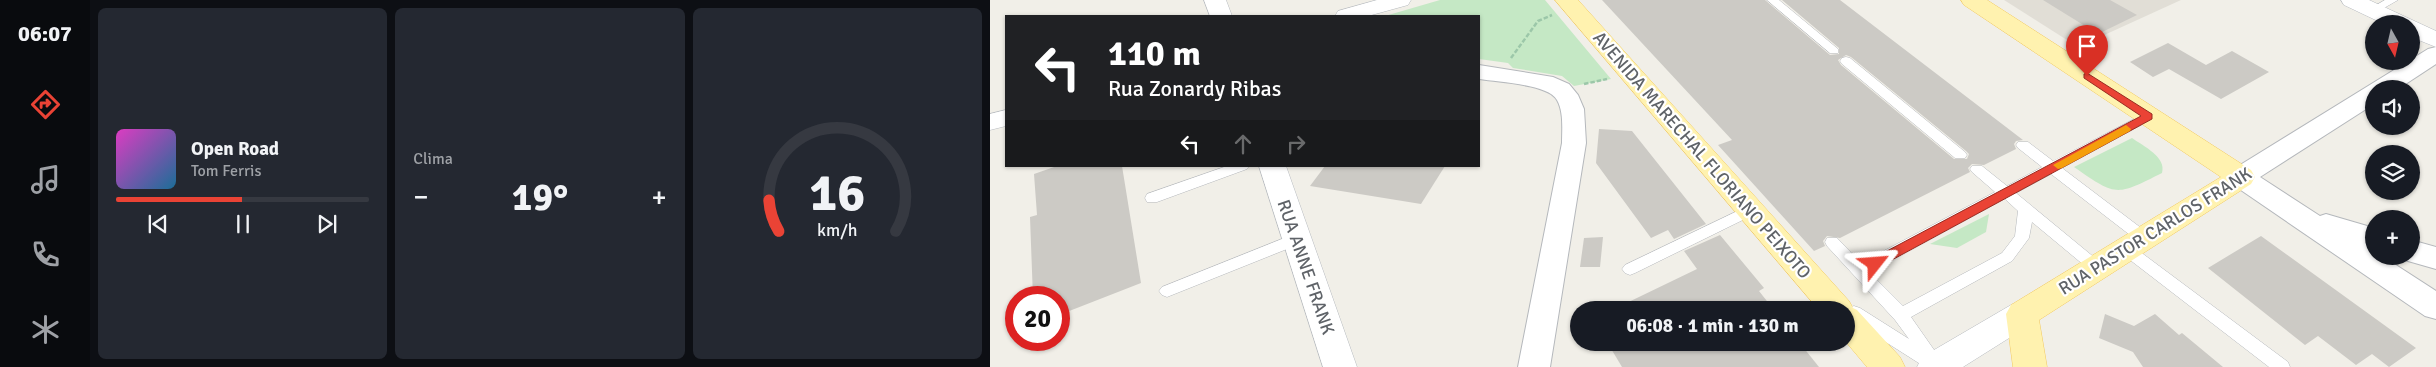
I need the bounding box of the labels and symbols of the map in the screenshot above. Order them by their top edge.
north arrow [2365,15,2420,70]
pin [2066,25,2108,76]
street label: AVENIDA MARECHAL FLORIANO PEIXOTO [1588,27,1816,283]
street label: RUA PASTOR CARLOS FRANK [2054,162,2256,300]
street label: RUA ANNE FRANK [1273,197,1339,337]
position arrow [1848,237,1900,289]
speed limit sign: 20 [1005,286,1070,351]

